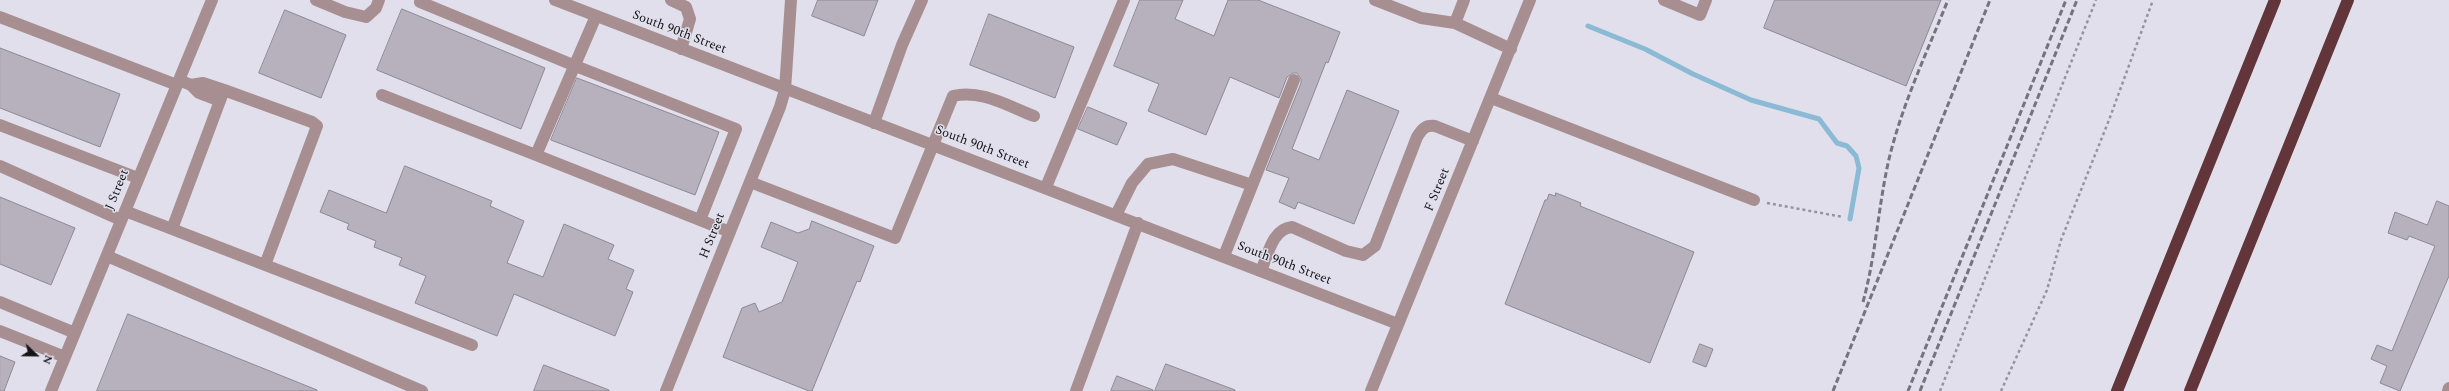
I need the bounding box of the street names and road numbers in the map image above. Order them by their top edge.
street label: South 90th Street [630,8,728,58]
street label: South 90th Street [933,123,1031,173]
street label: F Street [1422,166,1454,214]
street label: J Street [103,167,133,213]
street label: H Street [697,211,729,261]
street label: South 90th Street [1235,239,1333,289]

